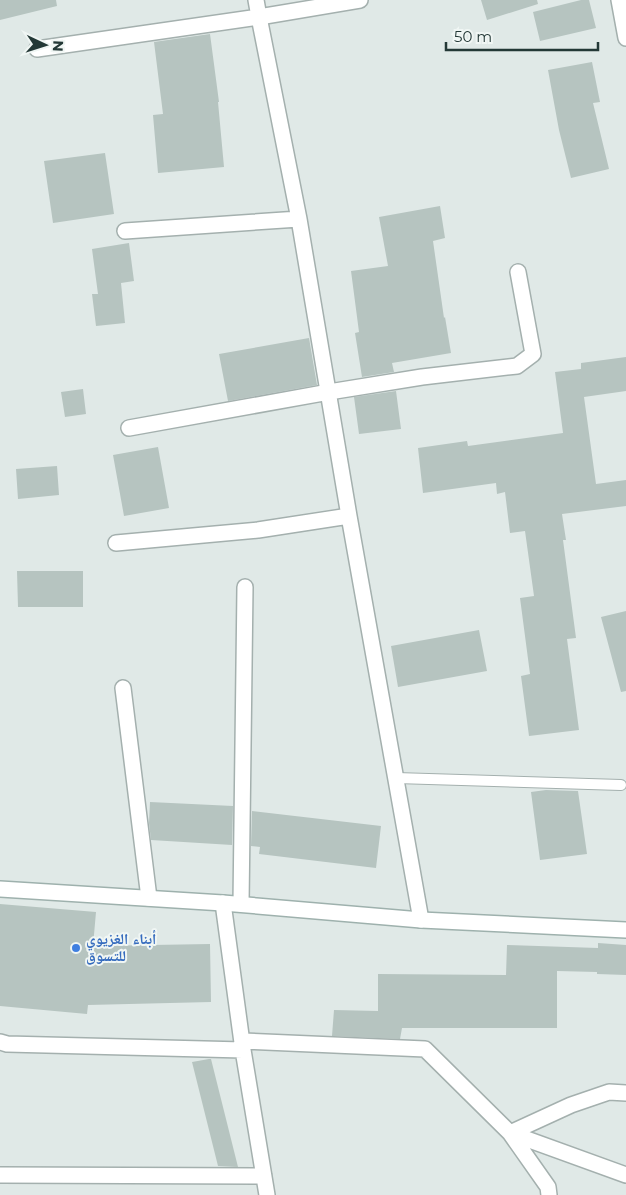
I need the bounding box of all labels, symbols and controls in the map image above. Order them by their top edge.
north arrow [20,20,70,70]
scale bar [446,20,598,52]
text: 50 m [454,27,492,46]
text: N [49,40,67,52]
place label: أبناء الغزيوي للتسوق [86,929,156,965]
marker: أبناء الغزيوي للتسوق [70,942,82,954]

